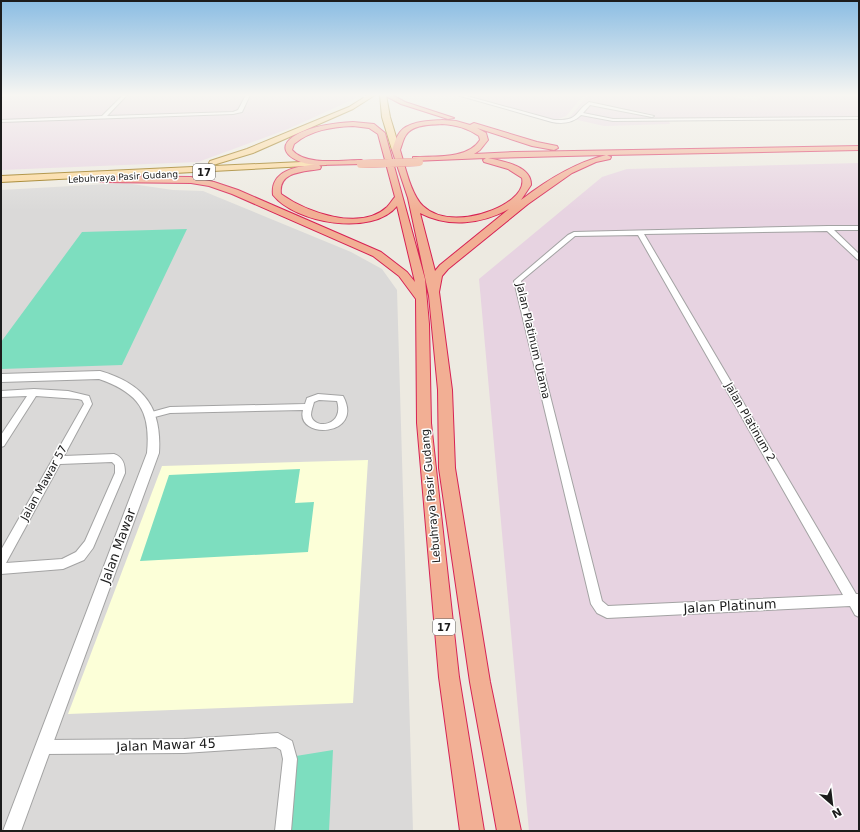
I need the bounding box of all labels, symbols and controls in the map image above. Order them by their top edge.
road number: 17 [193,164,215,180]
street label: Lebuhraya Pasir Gudang [68,169,178,185]
street label: Jalan Platinum Utama [513,281,553,400]
street label: Jalan Platinum 2 [722,379,778,464]
street label: Lebuhraya Pasir Gudang [419,428,443,564]
street label: Jalan Mawar 57 [17,443,70,524]
street label: Jalan Mawar [97,506,139,587]
street label: Jalan Platinum [682,596,777,616]
road number: 17 [433,619,455,635]
street label: Jalan Mawar 45 [115,736,216,754]
north arrow [812,784,852,824]
text: N [829,804,844,820]

